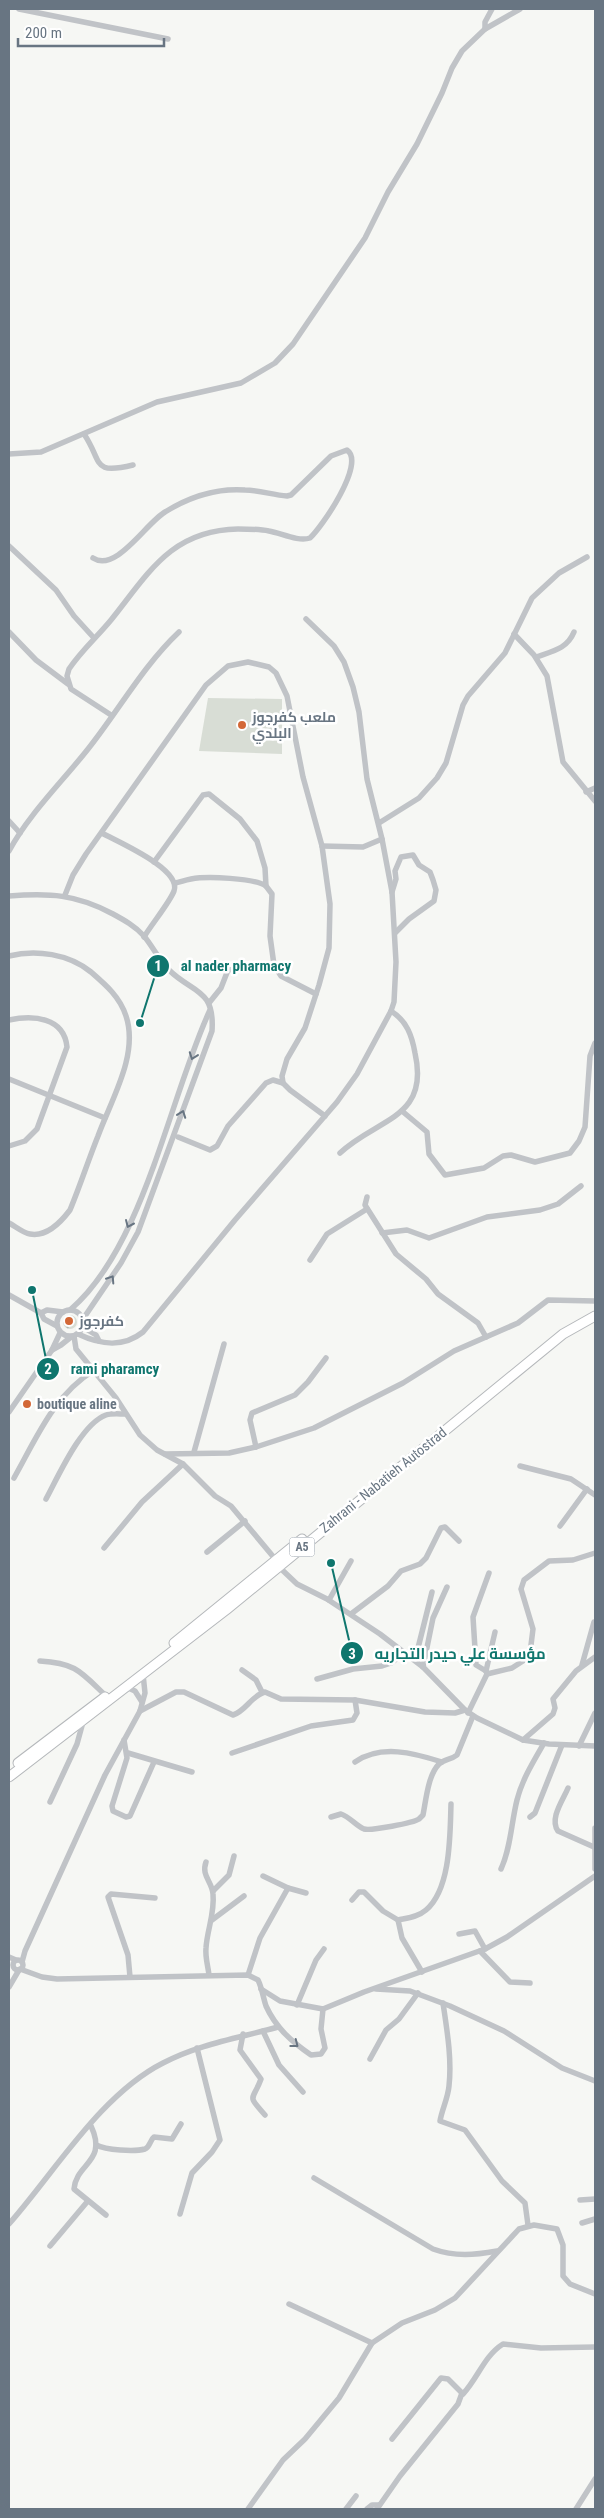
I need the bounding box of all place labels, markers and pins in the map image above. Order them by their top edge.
place label: ملعب كفرجوز البلدي [251,709,336,744]
marker: ملعب كفرجوز البلدي [236,719,248,731]
callout: al nader pharmacy [146,951,301,981]
place label: كفرجوز [78,1313,124,1330]
marker: كفرجوز [63,1315,75,1327]
callout: rami pharamcy [35,1354,169,1384]
place label: boutique aline [37,1396,117,1412]
marker: boutique aline [21,1398,33,1410]
callout: مؤسسة علي حيدر التجاريه [340,1638,556,1668]

